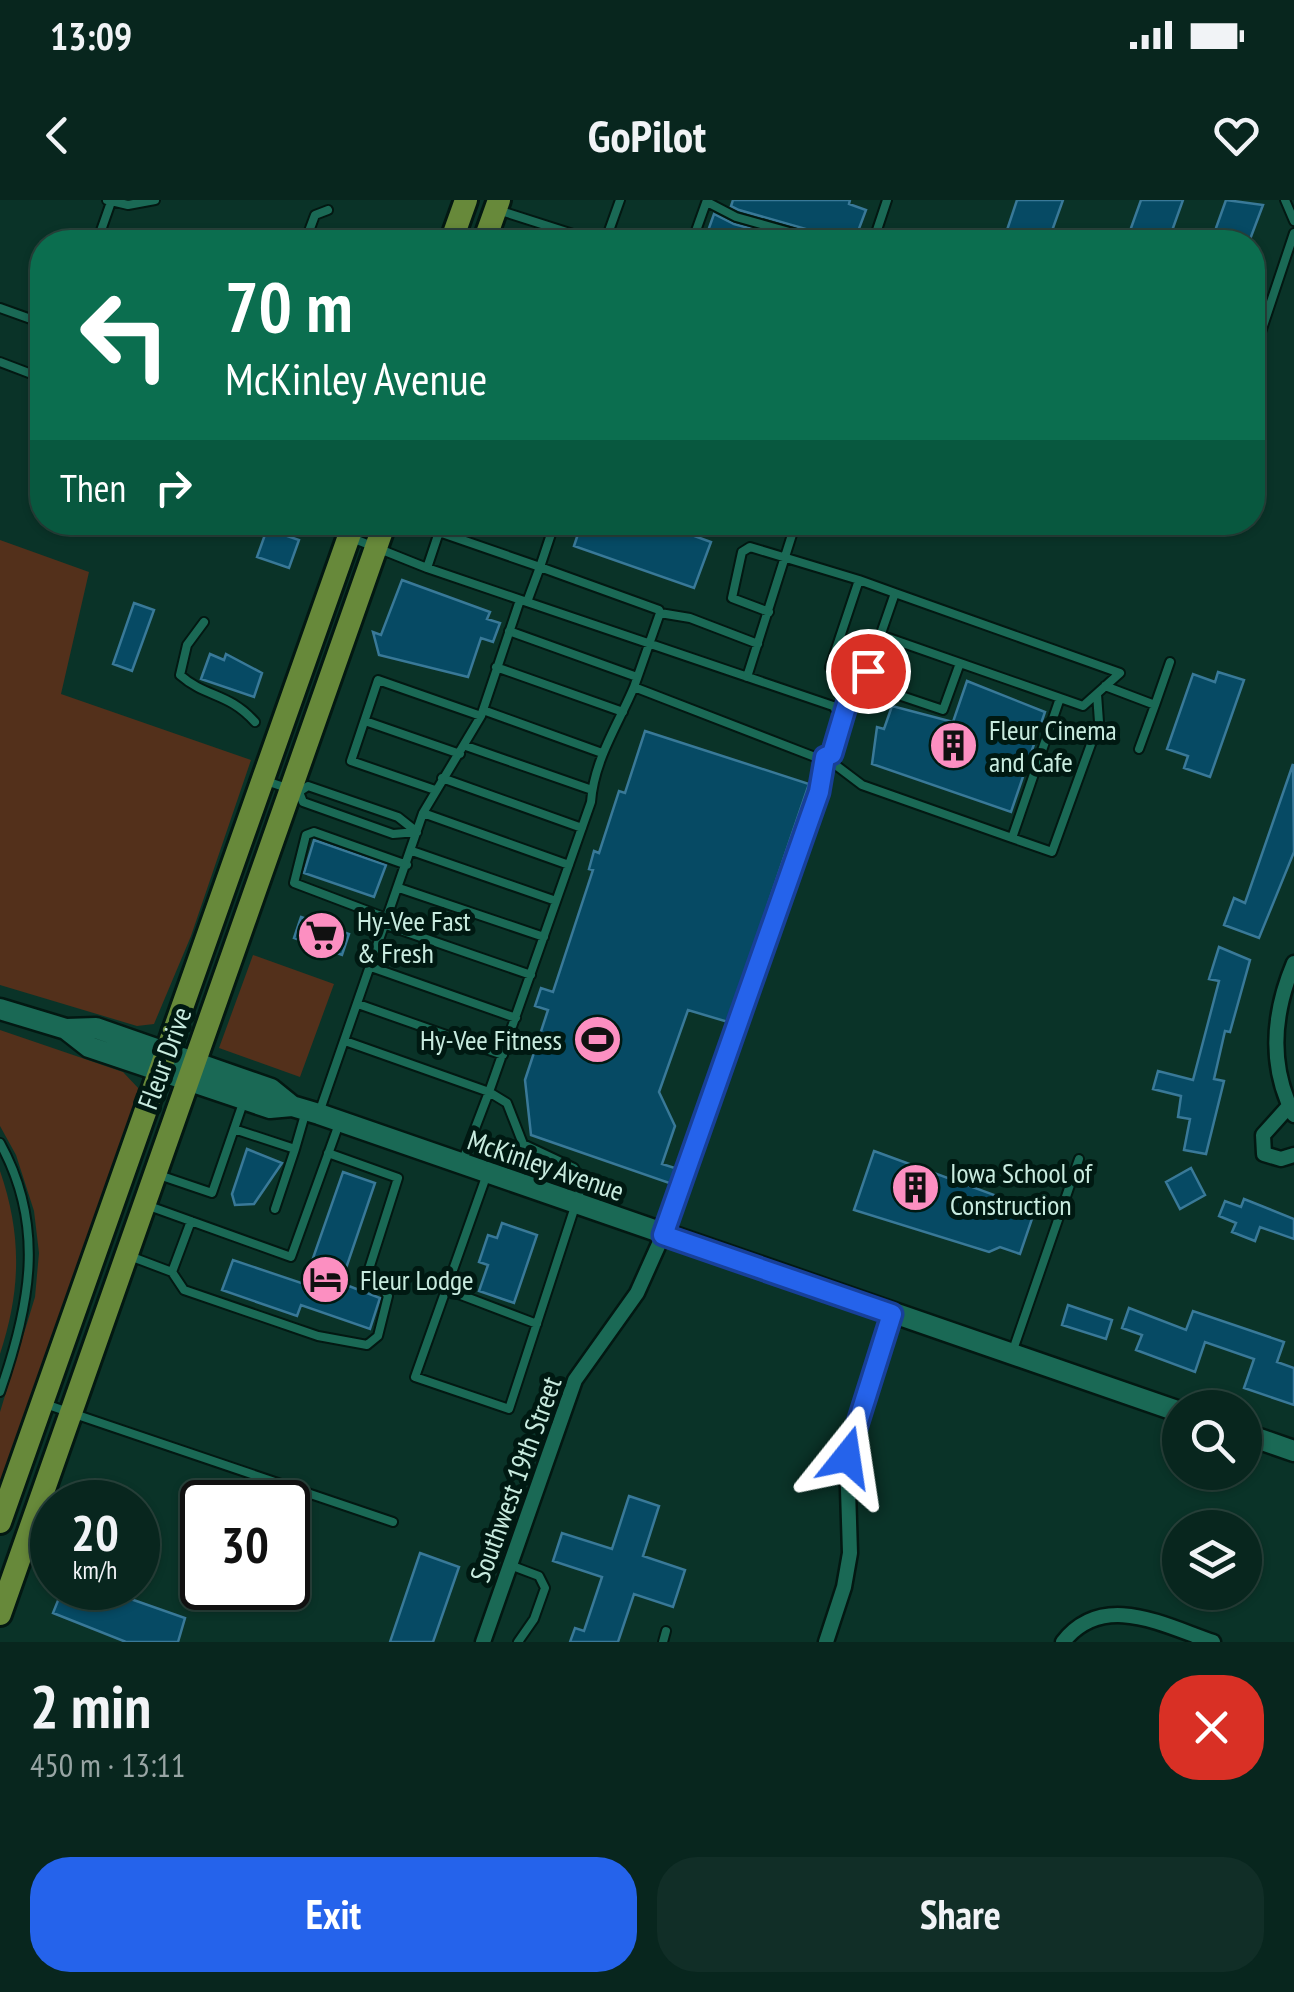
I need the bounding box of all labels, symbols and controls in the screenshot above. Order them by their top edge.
text: 13:09 [50,11,132,60]
text: GoPilot [588,106,706,164]
icon: back [30,108,85,163]
icon: heart [1209,108,1264,163]
text: 70 m [225,261,353,351]
icon: left [60,270,190,400]
text: McKinley Avenue [225,349,487,407]
icon: right [146,460,201,515]
text: Then [60,463,126,512]
pin [826,629,911,714]
icon: arrive [841,644,896,699]
place label: Fleur Cinema and Cafe [989,711,1117,780]
building icon: Fleur Cinema and Cafe [928,719,980,771]
place label: Hy-Vee Fast & Fresh [357,902,471,971]
supermarket icon: Hy-Vee Fast & Fresh [296,910,348,962]
street label: Fleur Drive [128,1002,200,1114]
sports icon: Hy-Vee Fitness [571,1013,623,1065]
place label: Hy-Vee Fitness [420,1021,562,1058]
street label: McKinley Avenue [463,1121,629,1209]
place label: Iowa School of Construction [950,1154,1094,1223]
building icon: Iowa School of Construction [889,1162,941,1214]
hotel icon: Fleur Lodge [299,1253,351,1305]
place label: Fleur Lodge [360,1261,474,1298]
street label: Southwest 19th Street [461,1371,569,1587]
map controls [1162,1390,1262,1610]
button: search [1162,1390,1262,1490]
position arrow [795,1405,899,1509]
speed limit sign: 30 [180,1480,310,1610]
text: 20 [71,1500,119,1565]
button: layers [1162,1510,1262,1610]
text: km/h [73,1554,117,1586]
text: 2 min [30,1667,151,1745]
button: close [1159,1675,1264,1780]
text: 450 m · 13:11 [30,1744,185,1786]
button: Exit [30,1857,637,1972]
button: Share [657,1857,1264,1972]

